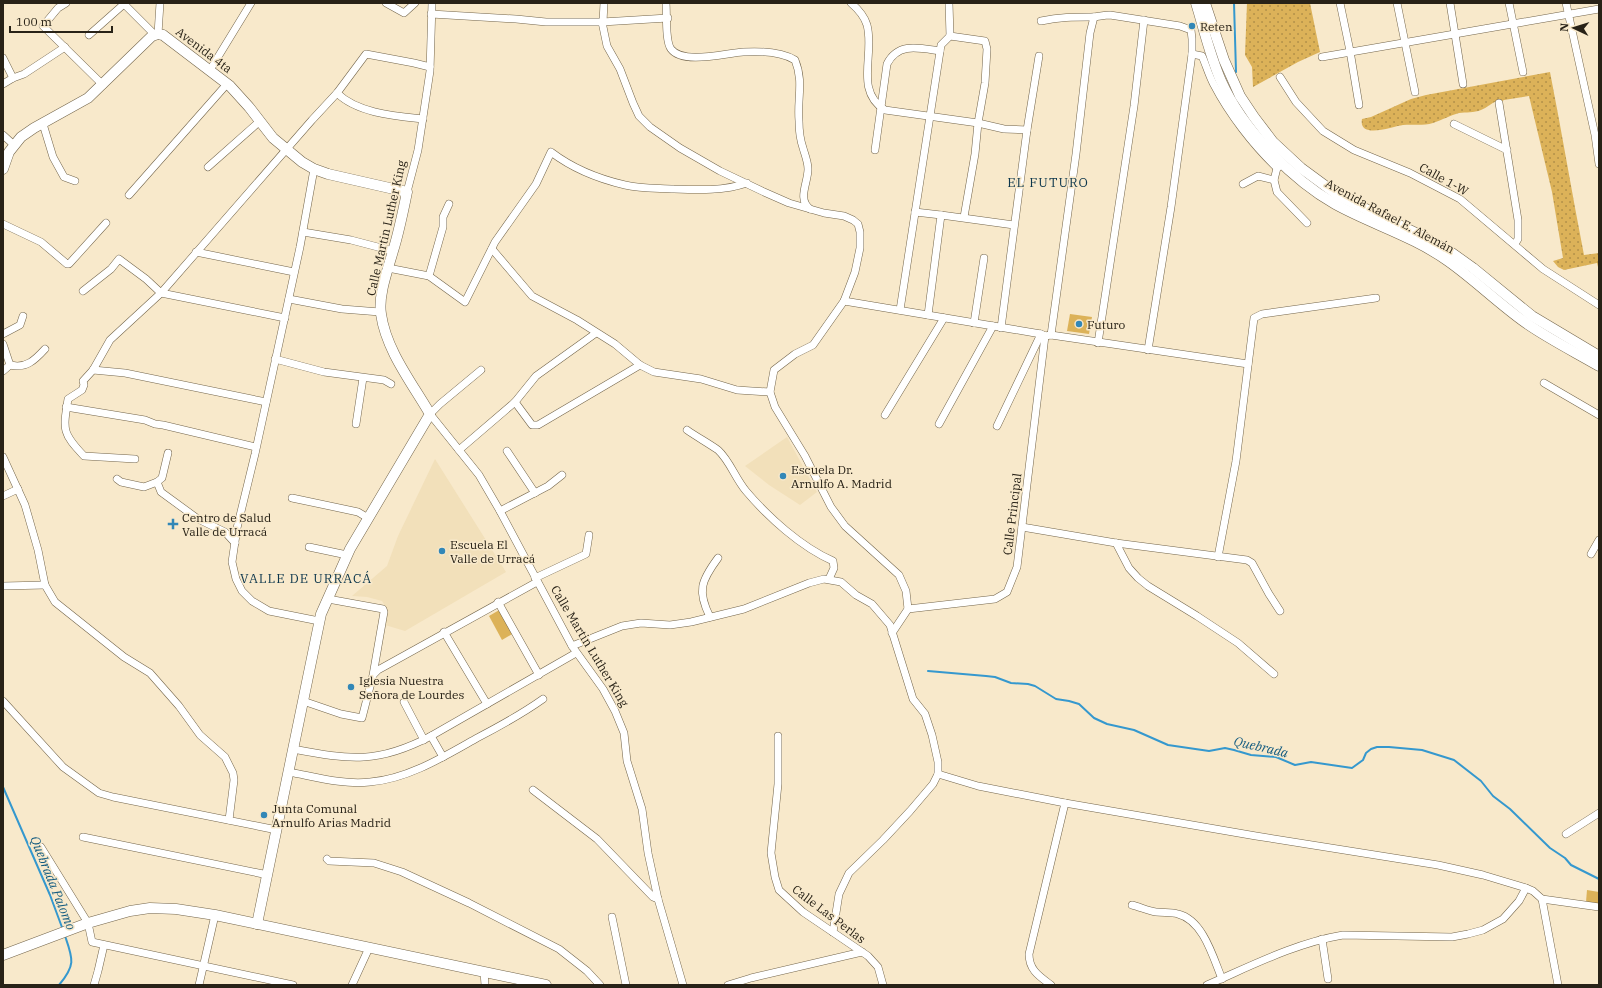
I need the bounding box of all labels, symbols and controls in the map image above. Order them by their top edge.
scale bar [10,8,112,34]
north arrow [1554,8,1594,48]
text: 100 m [16,14,52,29]
place label: Reten [1200,19,1233,34]
marker: Reten [1187,21,1197,31]
text: N [1557,22,1571,32]
street label: Avenida 4ta [173,24,236,76]
street label: Calle Martin Luther King [363,158,409,297]
street label: Calle 1-W [1417,159,1472,199]
district label: EL FUTURO [1007,174,1089,191]
street label: Avenida Rafael E. Alemán [1323,176,1457,257]
place label: Futuro [1087,317,1126,332]
marker: Futuro [1074,319,1084,329]
place label: Escuela Dr. Arnulfo A. Madrid [791,462,892,491]
marker: Escuela Dr. Arnulfo A. Madrid [778,471,788,481]
street label: Calle Principal [1000,472,1025,556]
place label: Centro de Salud Valle de Urracá [182,510,271,539]
marker: Centro de Salud Valle de Urracá [167,518,179,530]
place label: Escuela El Valle de Urracá [450,537,536,566]
marker: Escuela El Valle de Urracá [437,546,447,556]
district label: VALLE DE URRACÁ [240,570,372,587]
street label: Calle Martin Luther King [548,583,632,710]
place label: Iglesia Nuestra Señora de Lourdes [359,673,464,702]
marker: Iglesia Nuestra Señora de Lourdes [346,682,356,692]
water label: Quebrada [1232,733,1290,761]
place label: Junta Comunal Arnulfo Arias Madrid [272,801,391,830]
marker: Junta Comunal Arnulfo Arias Madrid [259,810,269,820]
water label: Quebrada Palomo [26,833,80,933]
street label: Calle Las Perlas [789,882,869,947]

